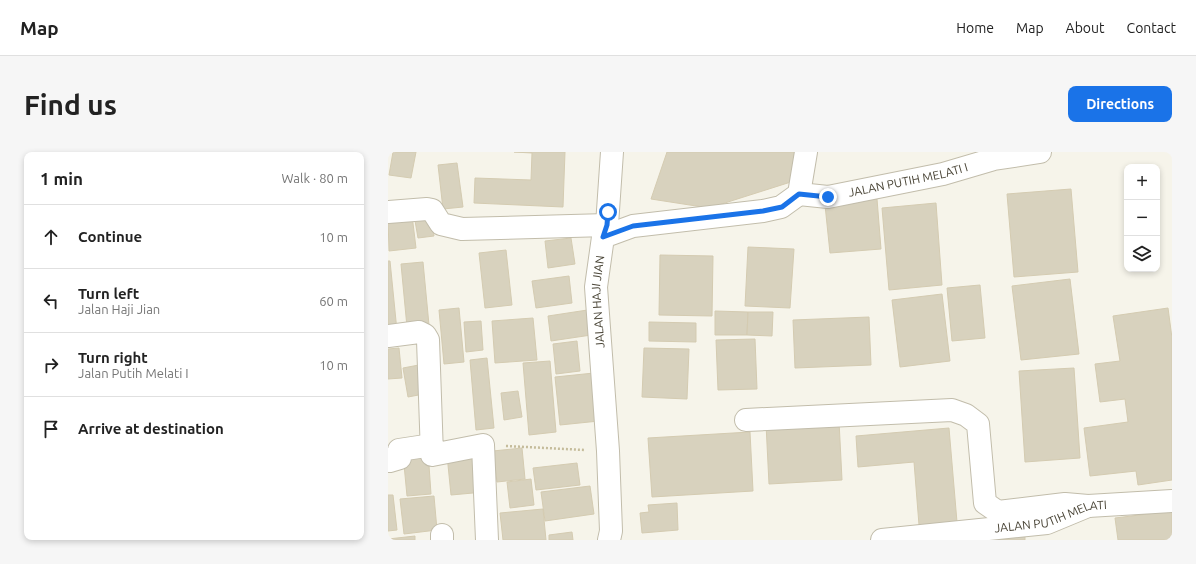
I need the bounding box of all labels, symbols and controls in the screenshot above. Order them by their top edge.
text: Map [20,17,59,39]
text: Home [956,20,994,36]
text: Map [1016,20,1044,36]
text: About [1066,20,1105,36]
text: Contact [1127,20,1176,36]
button: Directions [1068,86,1172,122]
text: Find us [24,89,117,120]
street label: JALAN PUTIH MELATI I [847,160,969,199]
map controls [1124,164,1160,272]
button: + [1124,164,1160,200]
text: 1 min [40,169,83,188]
text: Walk · 80 m [282,171,348,185]
route end [819,188,837,206]
button: − [1124,200,1160,236]
route start [599,203,617,221]
icon: ahead [40,226,62,248]
text: Continue [78,228,142,245]
text: 10 m [319,230,348,244]
button: layers [1124,236,1160,272]
street label: JALAN HAJI JIAN [589,255,606,349]
text: Turn left [78,285,139,302]
icon: left [40,290,62,312]
text: 60 m [319,294,348,308]
text: Jalan Haji Jian [78,302,160,316]
text: Turn right [78,349,148,366]
icon: right [40,354,62,376]
text: 10 m [319,358,348,372]
text: Jalan Putih Melati I [78,366,189,380]
icon: arrive [40,418,62,440]
text: Arrive at destination [78,420,224,437]
street label: JALAN PUTIH MELATI [994,498,1107,534]

